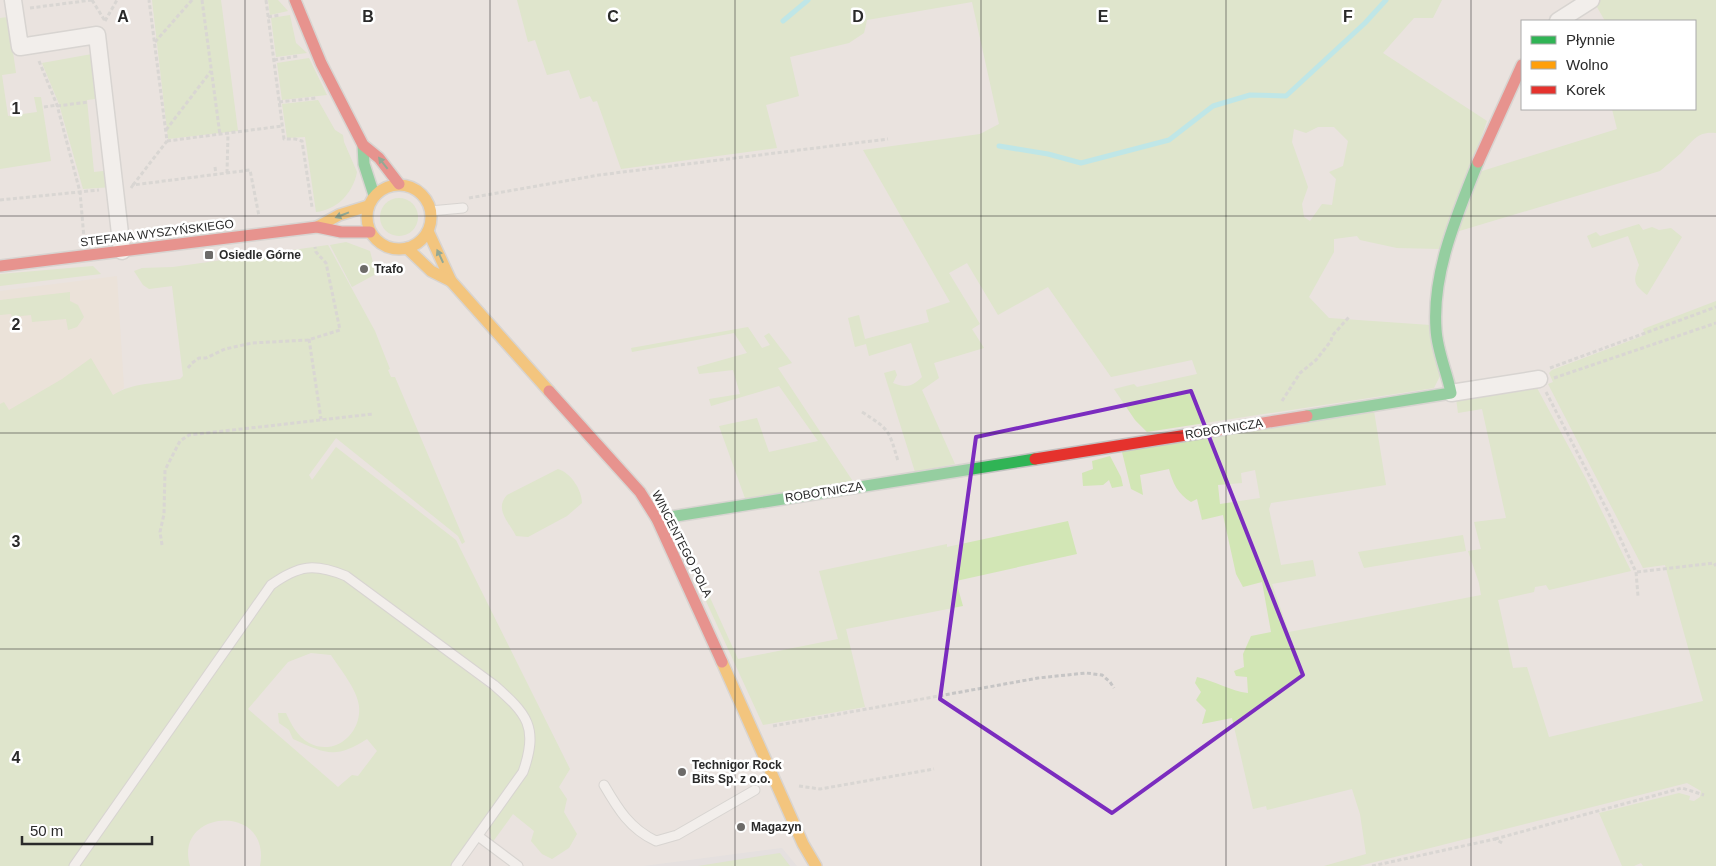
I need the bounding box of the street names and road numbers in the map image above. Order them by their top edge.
street label: STEFANA WYSZYŃSKIEGO [79,216,235,249]
street label: ROBOTNICZA [1184,416,1264,442]
street label: ROBOTNICZA [784,479,864,505]
street label: WINCENTEGO POLA [649,488,715,600]

